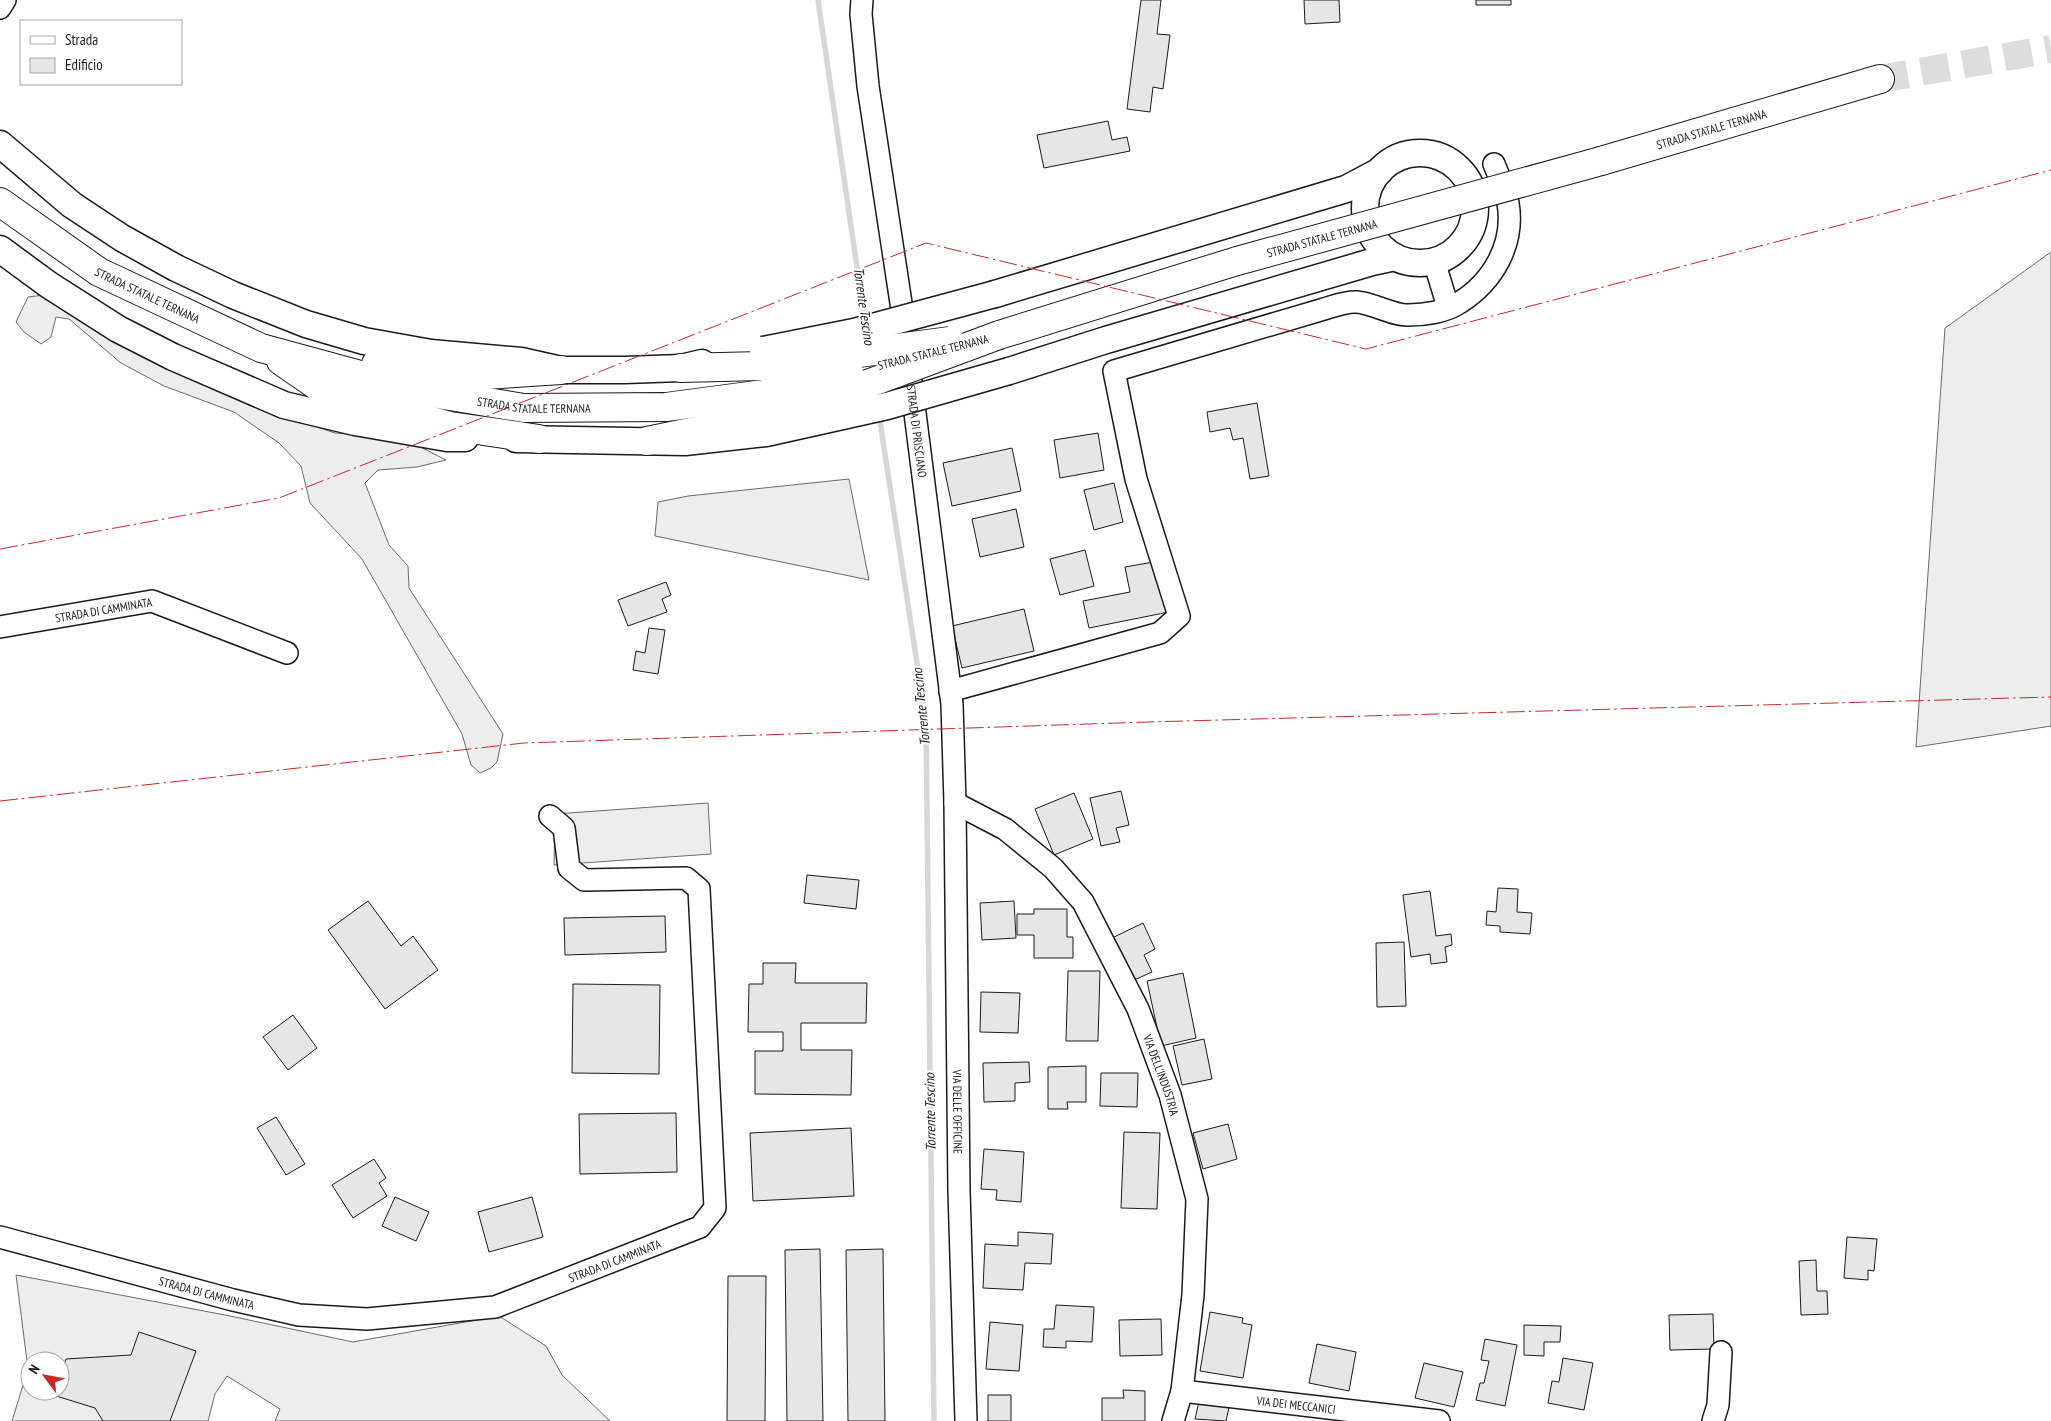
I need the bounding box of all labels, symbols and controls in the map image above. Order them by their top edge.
legend [20,20,182,85]
text: Strada [65,30,98,49]
text: Edificio [65,55,103,74]
street label: STRADA STATALE TERNANA [1655,105,1768,152]
street label: STRADA STATALE TERNANA [1265,215,1379,260]
street label: STRADA STATALE TERNANA [92,264,203,326]
water label: Torrente Tescino [850,266,878,347]
street label: STRADA STATALE TERNANA [876,331,990,373]
street label: STRADA DI PRISCIANO [904,384,931,479]
street label: STRADA STATALE TERNANA [476,393,591,416]
street label: STRADA DI CAMMINATA [54,594,153,625]
water label: Torrente Tescino [908,666,934,747]
street label: VIA DELL'INDUSTRIA [1140,1031,1183,1118]
street label: VIA DELLE OFFICINE [950,1068,966,1154]
water label: Torrente Tescino [920,1072,940,1151]
street label: STRADA DI CAMMINATA [566,1235,663,1285]
street label: STRADA DI CAMMINATA [157,1273,256,1312]
north arrow [20,1351,70,1401]
text: N [24,1361,44,1377]
street label: VIA DEI MECCANICI [1255,1392,1337,1416]

